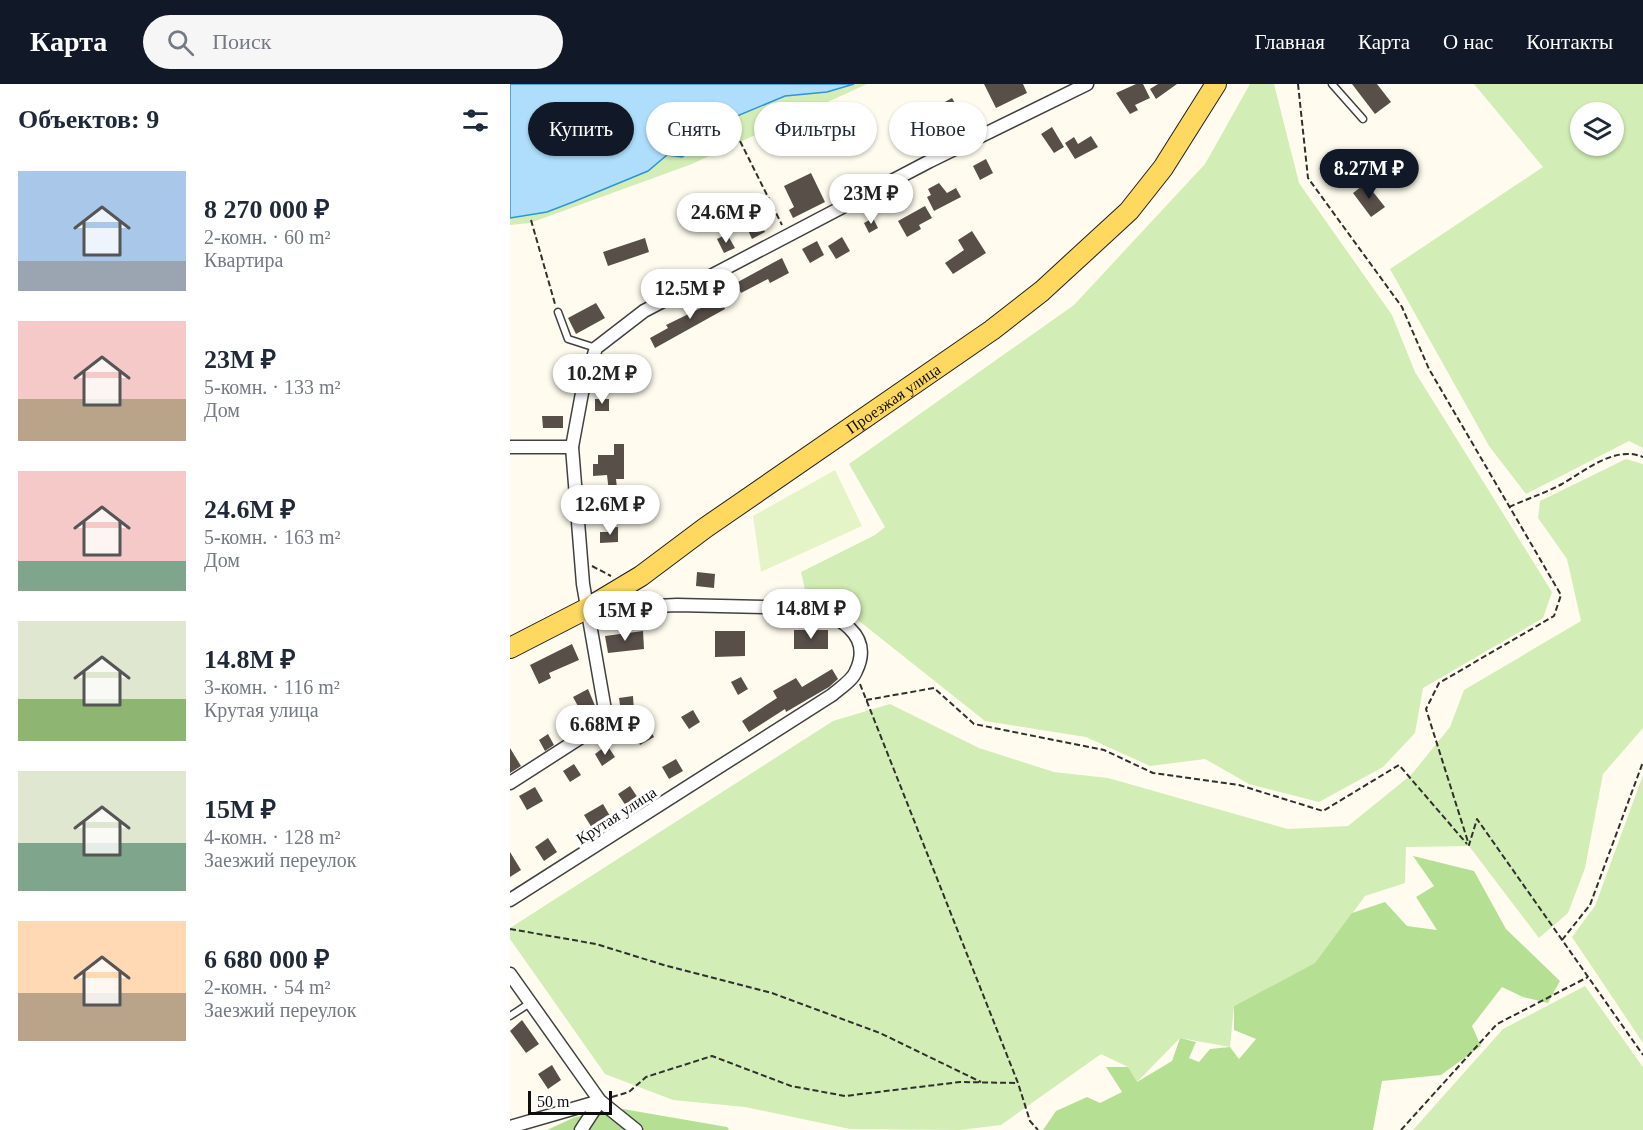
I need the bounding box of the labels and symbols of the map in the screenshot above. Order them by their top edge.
pin: 8.27M ₽ [1314,149,1424,200]
pin: 23M ₽ [829,174,913,225]
pin: 24.6M ₽ [671,193,781,244]
pin: 12.5M ₽ [635,269,745,320]
pin: 10.2M ₽ [547,354,657,405]
street label: Проезжая улица [843,360,943,437]
pin: 12.6M ₽ [555,485,665,536]
pin: 14.8M ₽ [756,589,866,640]
pin: 15M ₽ [583,591,667,642]
pin: 6.68M ₽ [550,705,660,756]
street label: Крутая улица [573,783,660,848]
scale bar [528,1088,612,1116]

